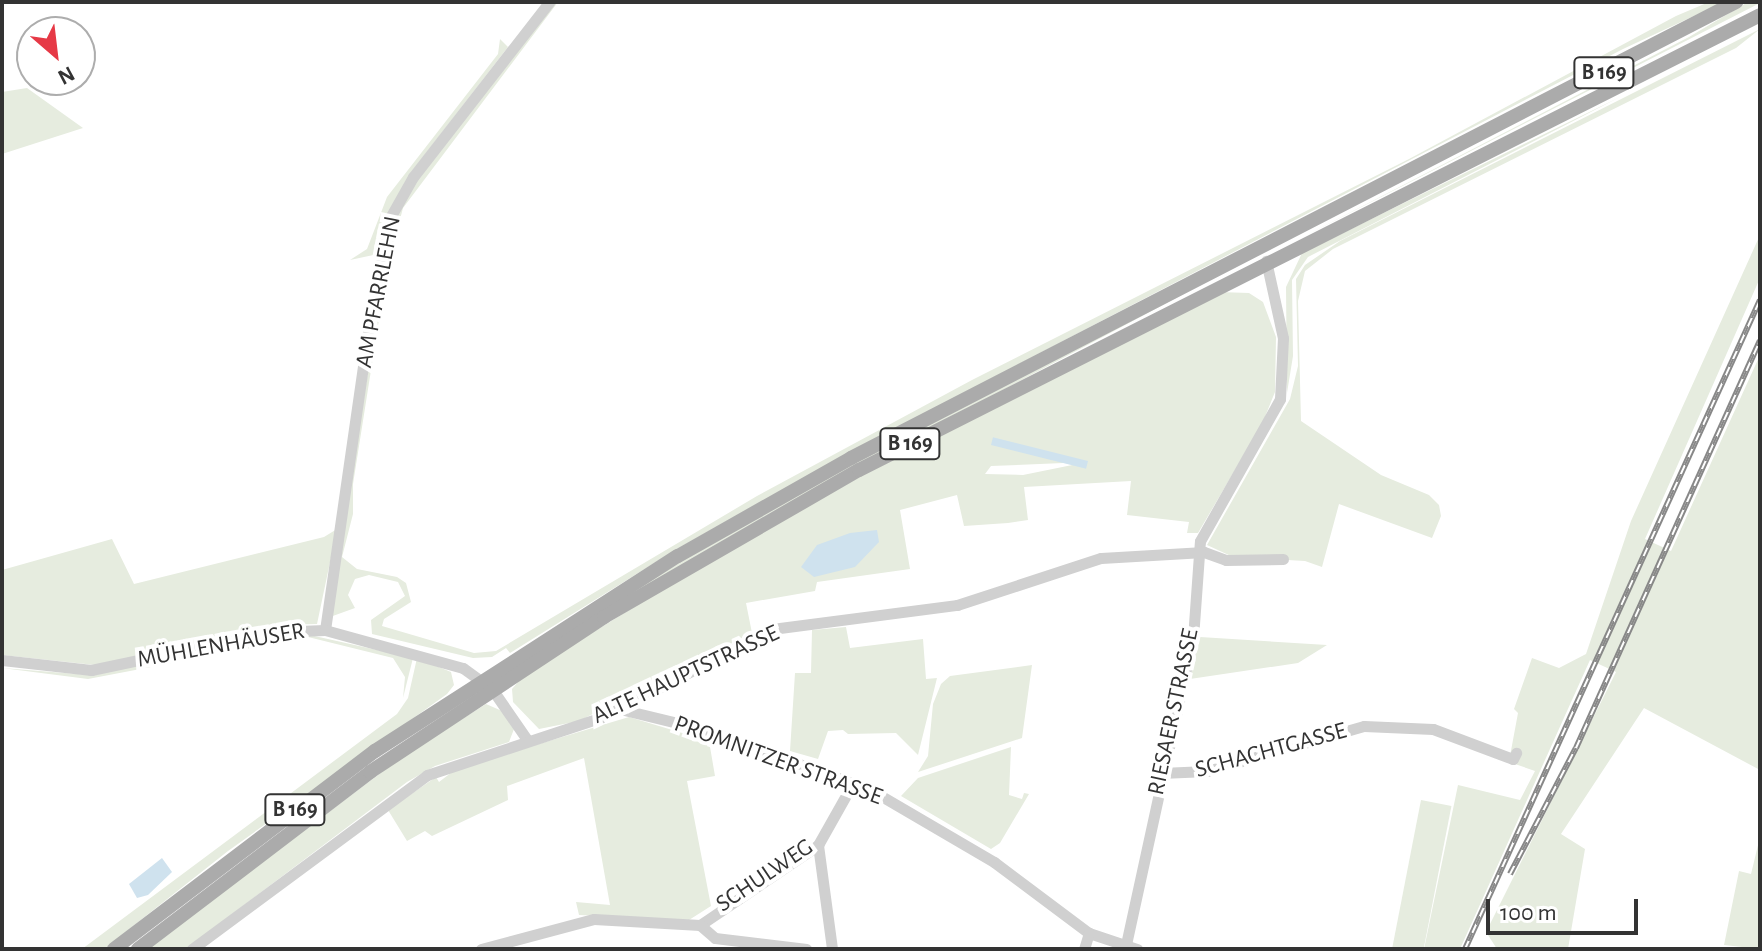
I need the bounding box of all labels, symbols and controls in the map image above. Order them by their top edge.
north arrow [16,16,96,96]
road number: B 169 [1572,55,1636,91]
text: N [54,62,78,89]
street label: AM PFARRLEHN [350,214,408,370]
road number: B 169 [878,426,942,462]
street label: MÜHLENHÄUSER [135,617,307,675]
street label: ALTE HAUPTSTRASSE [588,619,784,731]
street label: RIESAER STRASSE [1142,626,1206,798]
street label: PROMNITZER STRASSE [670,710,886,812]
street label: SCHACHTGASSE [1192,717,1350,785]
road number: B 169 [263,792,327,828]
street label: SCHULWEG [711,833,819,919]
scale bar [1490,883,1642,933]
text: 100 m [1500,901,1557,925]

